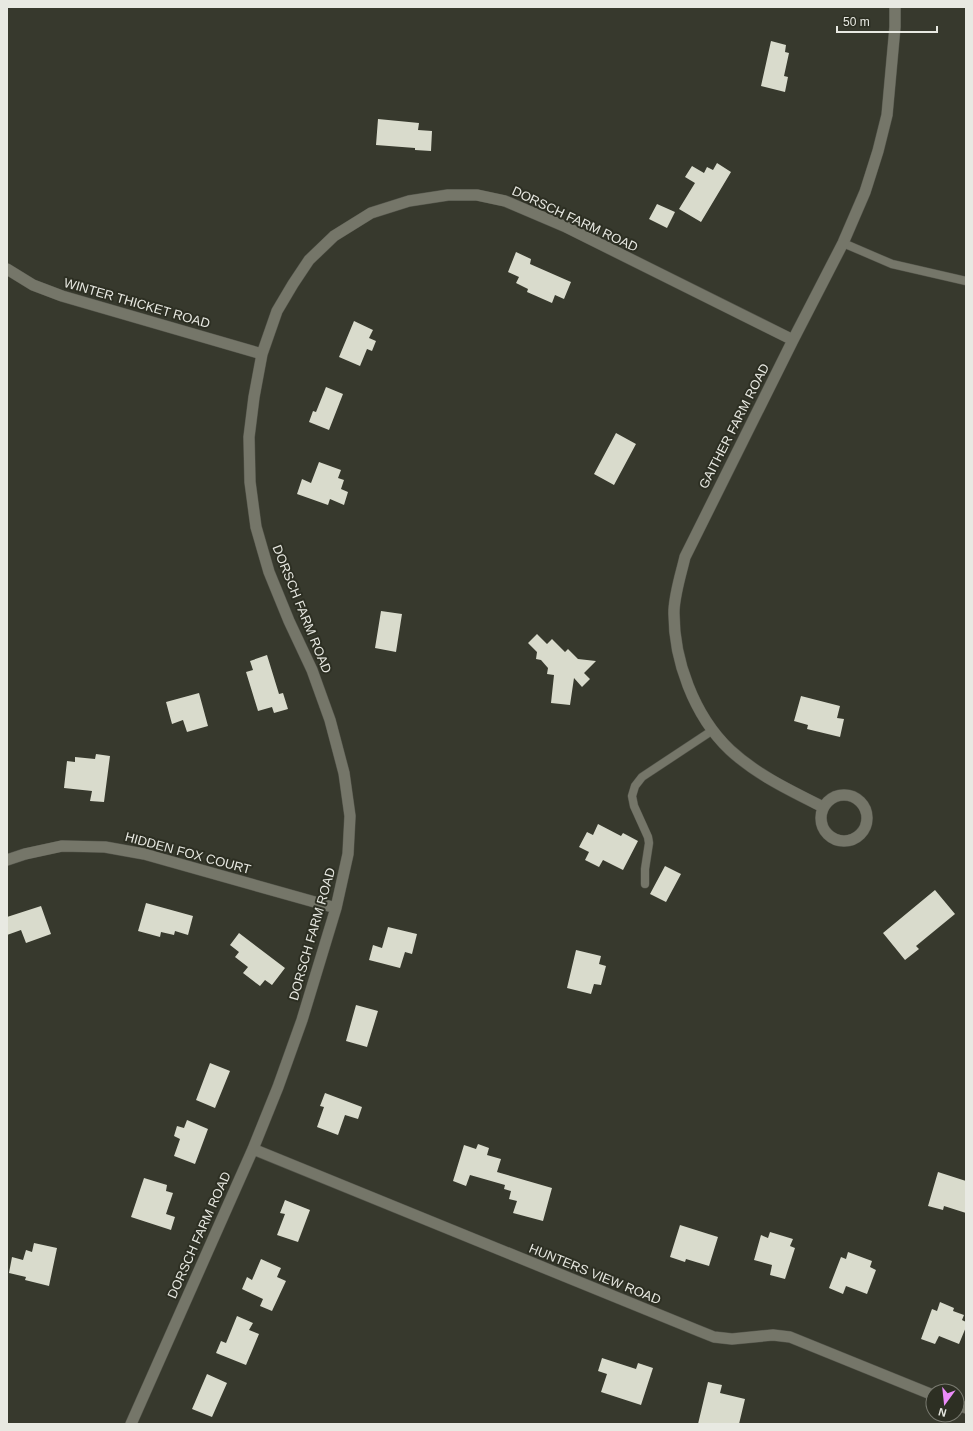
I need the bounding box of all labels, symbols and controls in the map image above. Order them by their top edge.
scale bar [837,8,937,34]
text: 50 m [843,15,870,29]
street label: DORSCH FARM ROAD [510,183,640,255]
street label: WINTER THICKET ROAD [62,275,212,331]
street label: GAITHER FARM ROAD [696,361,772,491]
street label: DORSCH FARM ROAD [269,543,335,675]
street label: HIDDEN FOX COURT [123,829,253,877]
street label: DORSCH FARM ROAD [286,866,338,1002]
street label: DORSCH FARM ROAD [164,1169,234,1301]
street label: HUNTERS VIEW ROAD [527,1241,663,1307]
north arrow [925,1383,965,1423]
text: N [937,1406,948,1419]

